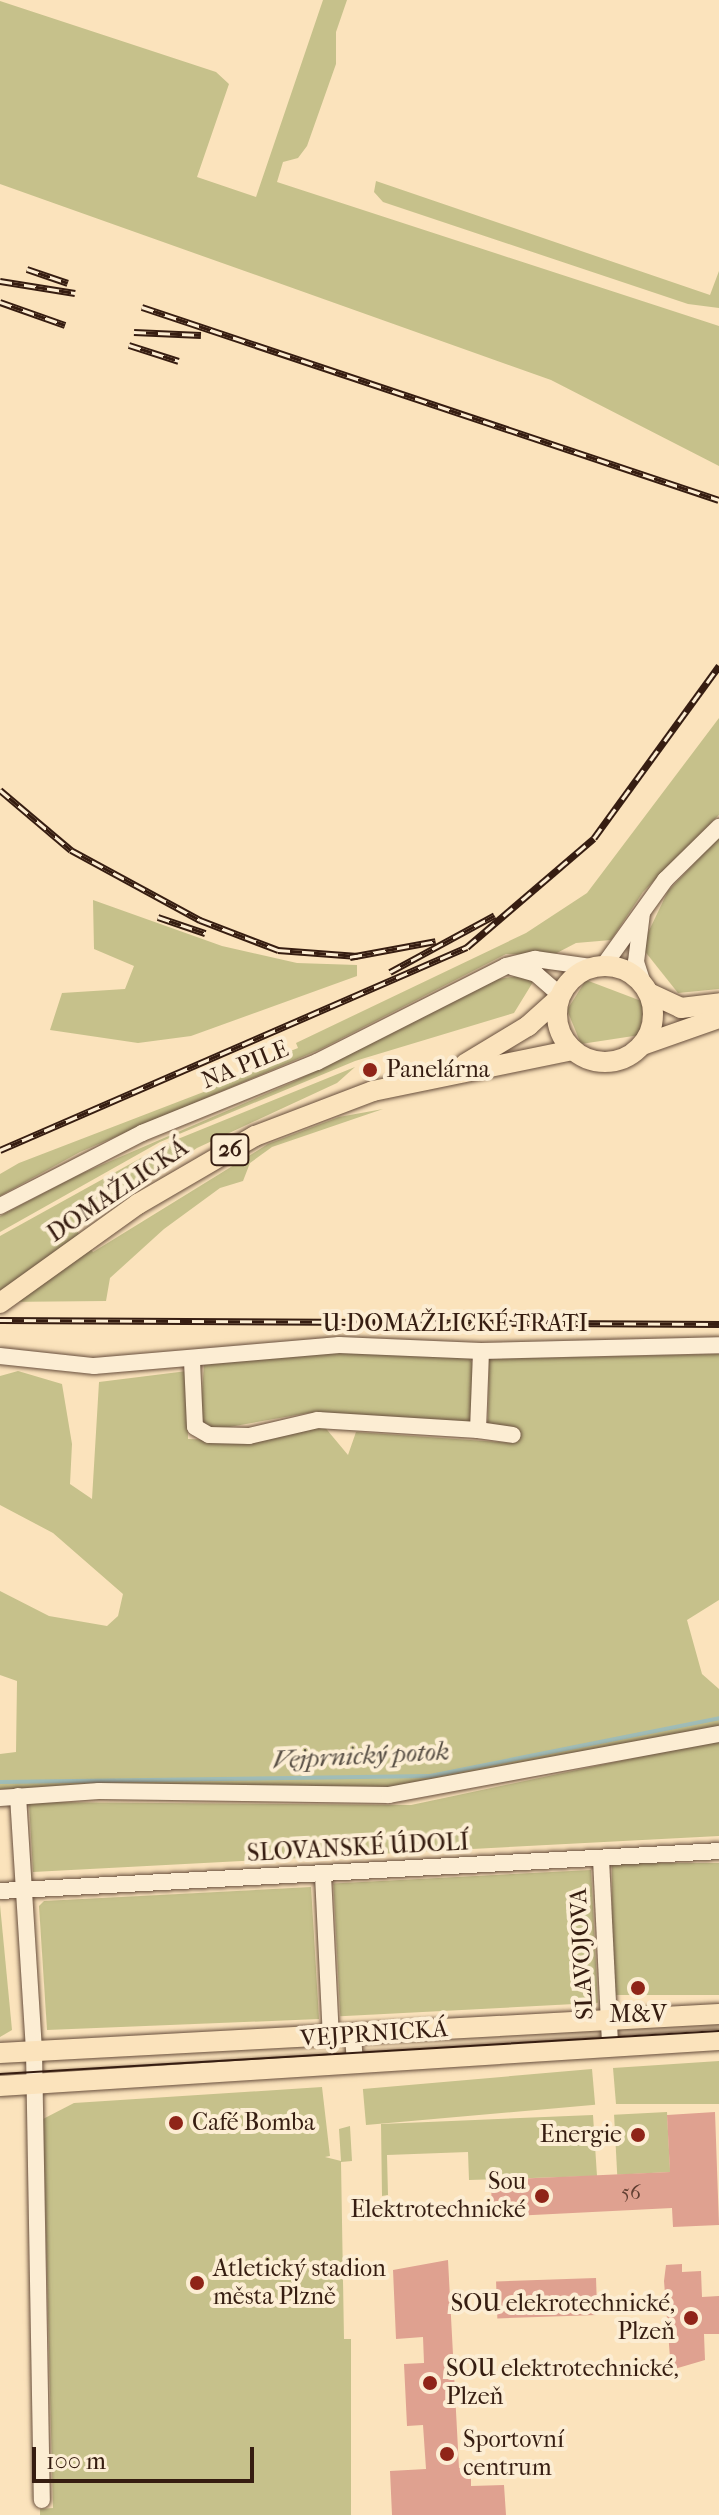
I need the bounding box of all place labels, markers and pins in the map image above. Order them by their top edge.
place label: Panelárna [386,1056,490,1084]
marker: Panelárna [361,1061,379,1079]
marker: M&V [629,1979,647,1997]
place label: M&V [609,2001,667,2029]
place label: Café Bomba [192,2109,315,2137]
marker: Café Bomba [167,2114,185,2132]
place label: Energie [540,2121,622,2149]
marker: Energie [629,2126,647,2144]
place label: Sou Elektrotechnické [350,2168,526,2224]
marker: Sou Elektrotechnické [533,2187,551,2205]
place label: Atletický stadion města Plzně [213,2255,386,2311]
marker: Atletický stadion města Plzně [188,2274,206,2292]
place label: SOU elekrotechnické, Plzeň [451,2290,675,2346]
marker: SOU elekrotechnické, Plzeň [682,2309,700,2327]
place label: SOU elektrotechnické, Plzeň [446,2355,679,2411]
marker: SOU elektrotechnické, Plzeň [421,2374,439,2392]
place label: Sportovní centrum [463,2426,564,2482]
marker: Sportovní centrum [438,2445,456,2463]

